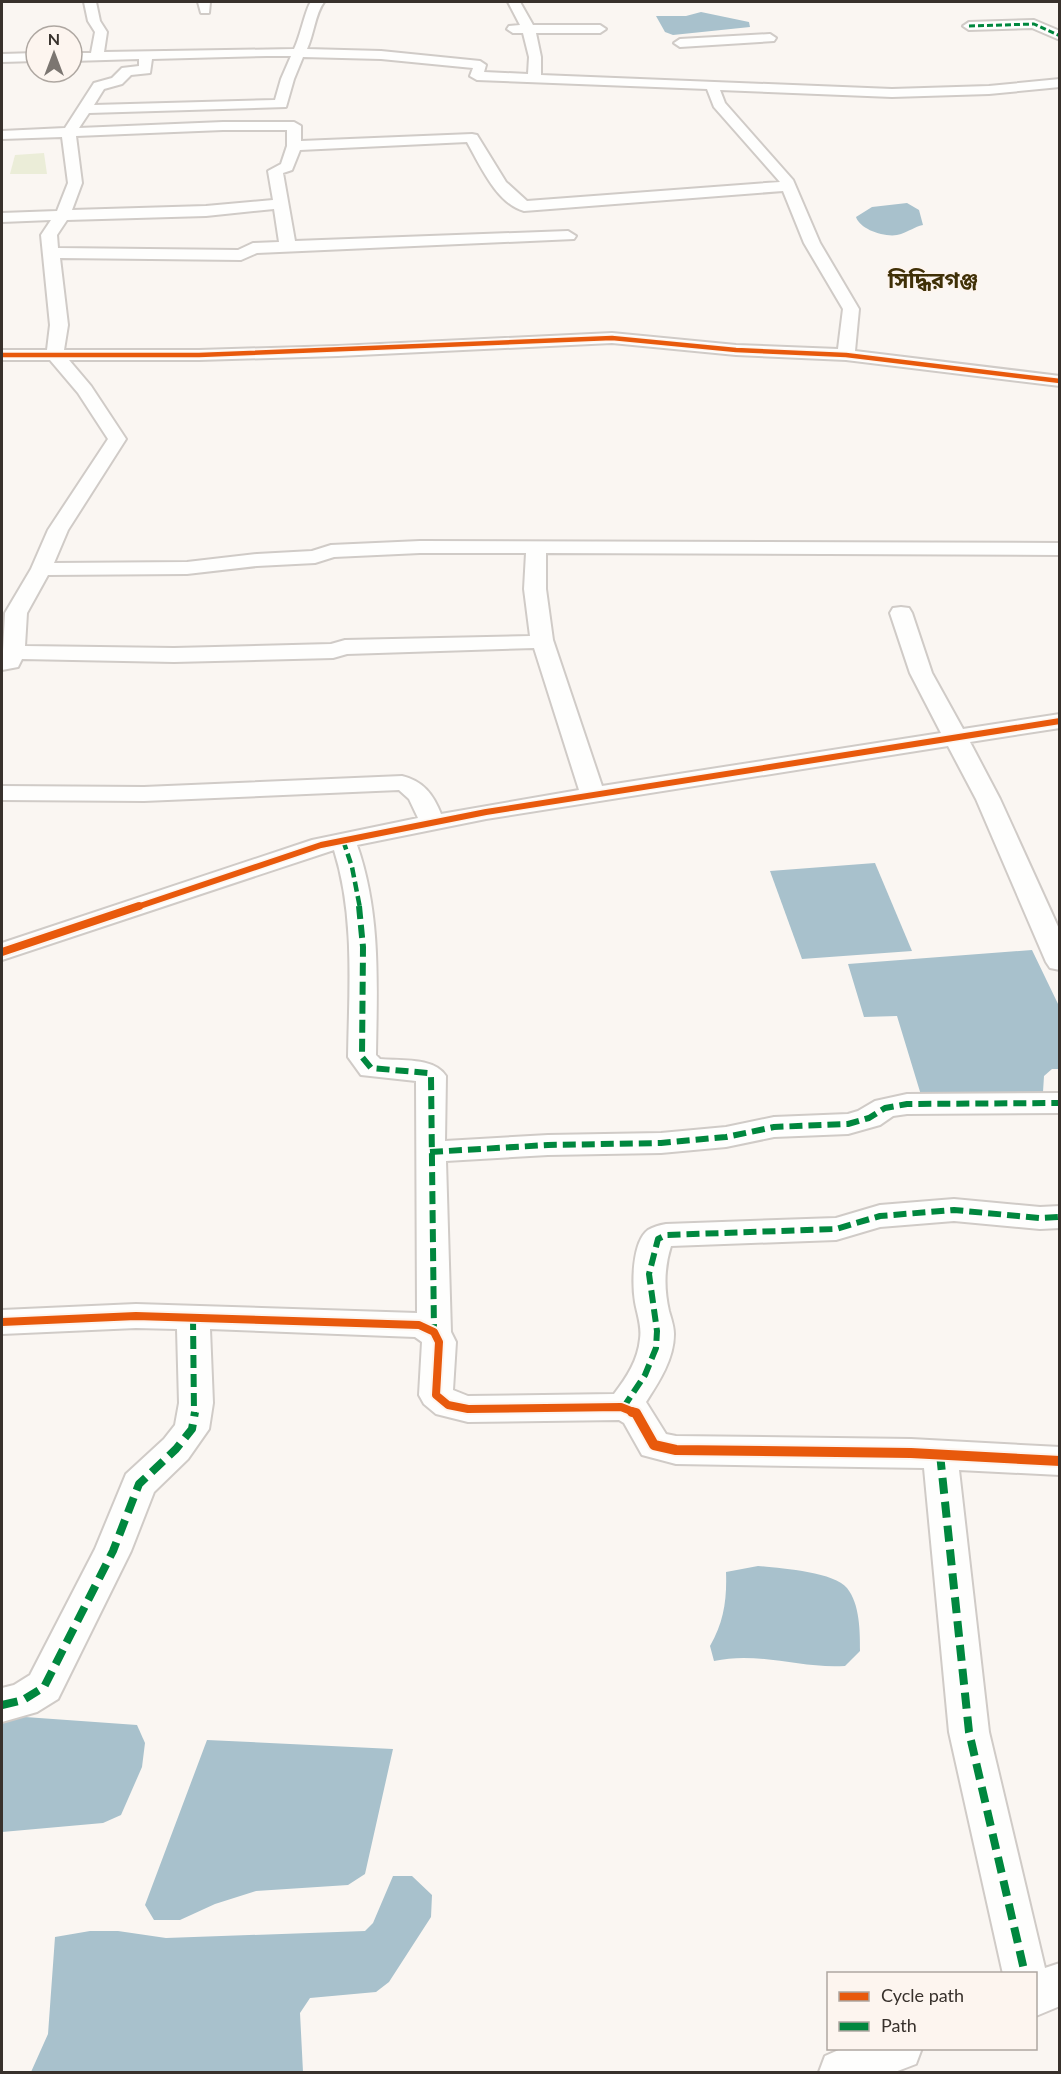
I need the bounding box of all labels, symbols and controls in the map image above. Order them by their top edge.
north arrow [24,24,84,84]
text: N [48,29,60,48]
district label: সিদ্ধিরগঞ্জ [887,266,978,293]
legend [827,1972,1037,2050]
text: Cycle path [881,1984,964,2006]
text: Path [881,2014,917,2036]

